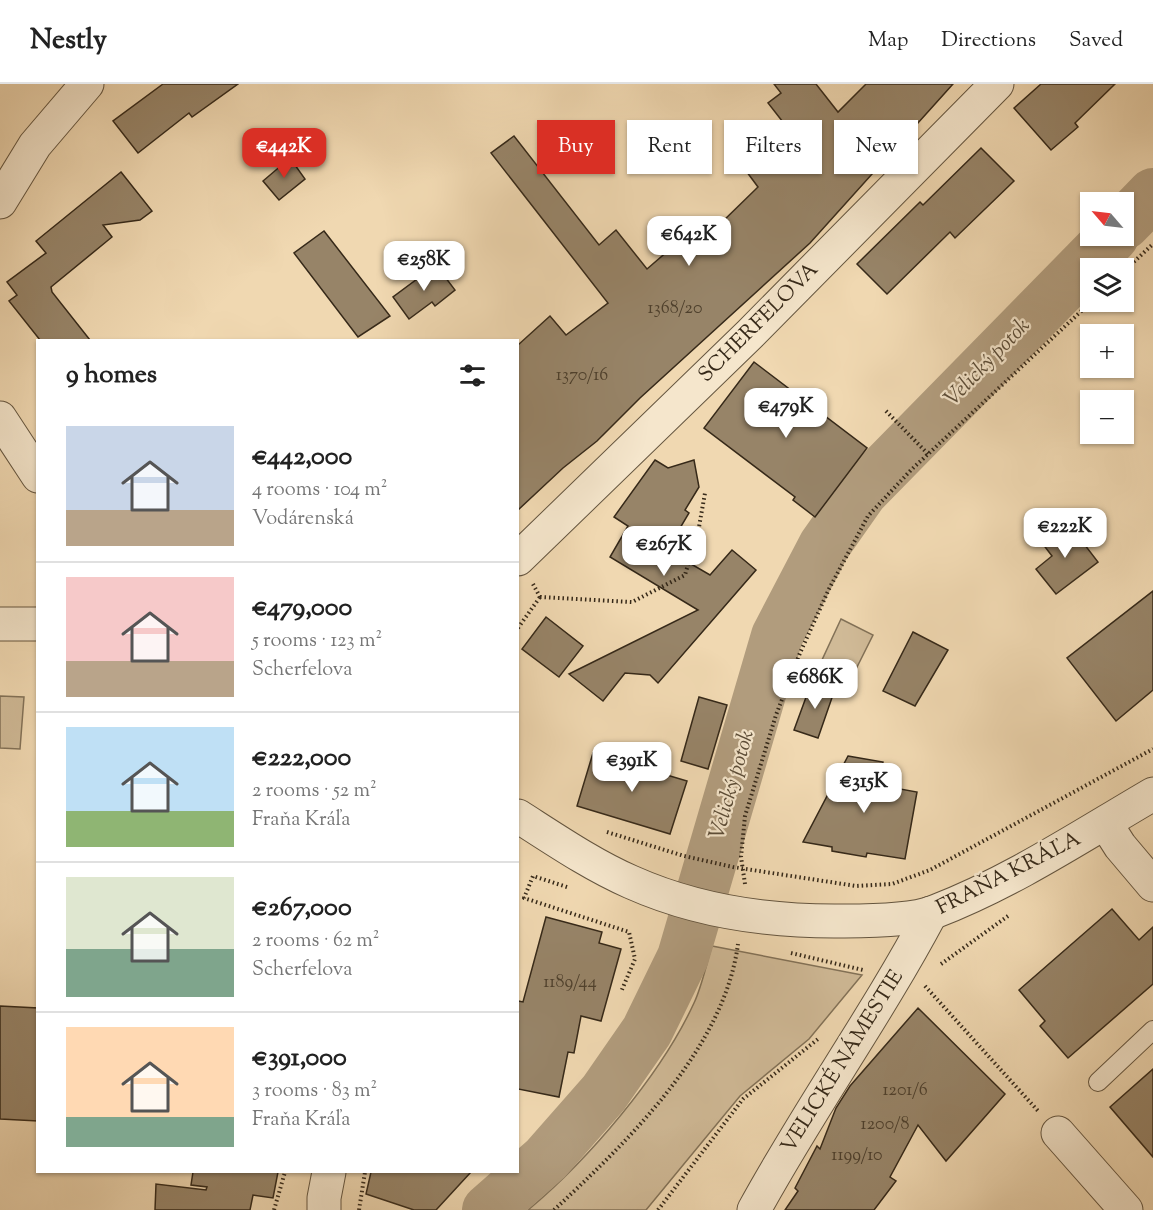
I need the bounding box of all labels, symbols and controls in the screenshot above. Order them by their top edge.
text: Nestly [30,21,107,61]
text: Map [868,26,908,56]
text: Directions [941,26,1036,56]
text: Saved [1069,26,1123,56]
chip: Buy [537,120,615,174]
chip: Rent [627,120,712,174]
chip: Filters [724,120,822,174]
chip: New [834,120,918,174]
pin: €442K [242,128,326,179]
text: €442K [256,133,312,162]
north arrow [1080,192,1134,246]
map controls [1080,192,1134,444]
pin: €642K [647,216,731,267]
text: €642K [661,221,717,250]
pin: €258K [382,241,466,292]
text: €258K [398,246,450,275]
street label: SCHERFELOVA [692,256,826,390]
button: layers [1080,258,1134,312]
house number: 1368/20 [647,296,703,322]
water label: Velický potok [938,312,1038,414]
button: + [1080,324,1134,378]
text: 9 homes [66,357,157,394]
icon: filters [456,359,489,392]
house number: 1370/16 [556,363,608,389]
pin: €479K [744,388,828,439]
button: − [1080,390,1134,444]
text: €479K [758,393,814,422]
text: €442,000 [252,439,352,476]
icon: home [114,450,186,522]
text: 4 rooms · 104 m² [252,476,388,505]
text: Vodárenská [252,505,354,534]
pin: €222K [1023,508,1107,559]
text: €222K [1038,513,1092,542]
pin: €267K [622,526,706,577]
text: €267K [636,531,692,560]
text: €479,000 [252,590,352,627]
icon: home [114,601,186,673]
text: 5 rooms · 123 m² [252,627,382,656]
text: Scherfelova [252,656,352,685]
pin: €686K [773,659,857,710]
text: €686K [787,664,843,693]
water label: Velický potok [702,727,764,843]
text: €222,000 [252,740,351,777]
pin: €391K [590,742,674,793]
text: €391K [606,747,658,776]
icon: home [114,751,186,823]
pin: €315K [822,763,906,814]
text: €315K [840,768,888,797]
text: 2 rooms · 52 m² [252,777,377,806]
text: Fraňa Kráľa [252,806,350,835]
street label: FRAŇA KRÁĽA [931,825,1087,923]
text: €267,000 [252,890,352,927]
icon: home [114,901,186,973]
text: 2 rooms · 62 m² [252,927,380,956]
text: Scherfelova [252,956,352,985]
street label: VELICKÉ NÁMESTIE [774,964,912,1159]
house number: 1189/44 [543,970,597,996]
text: €391,000 [252,1040,347,1077]
icon: home [114,1051,186,1123]
text: 3 rooms · 83 m² [252,1077,377,1106]
house number: 1201/6 [882,1078,928,1104]
text: Fraňa Kráľa [252,1106,350,1135]
house number: 1200/8 [861,1112,909,1138]
house number: 1199/10 [831,1143,883,1169]

